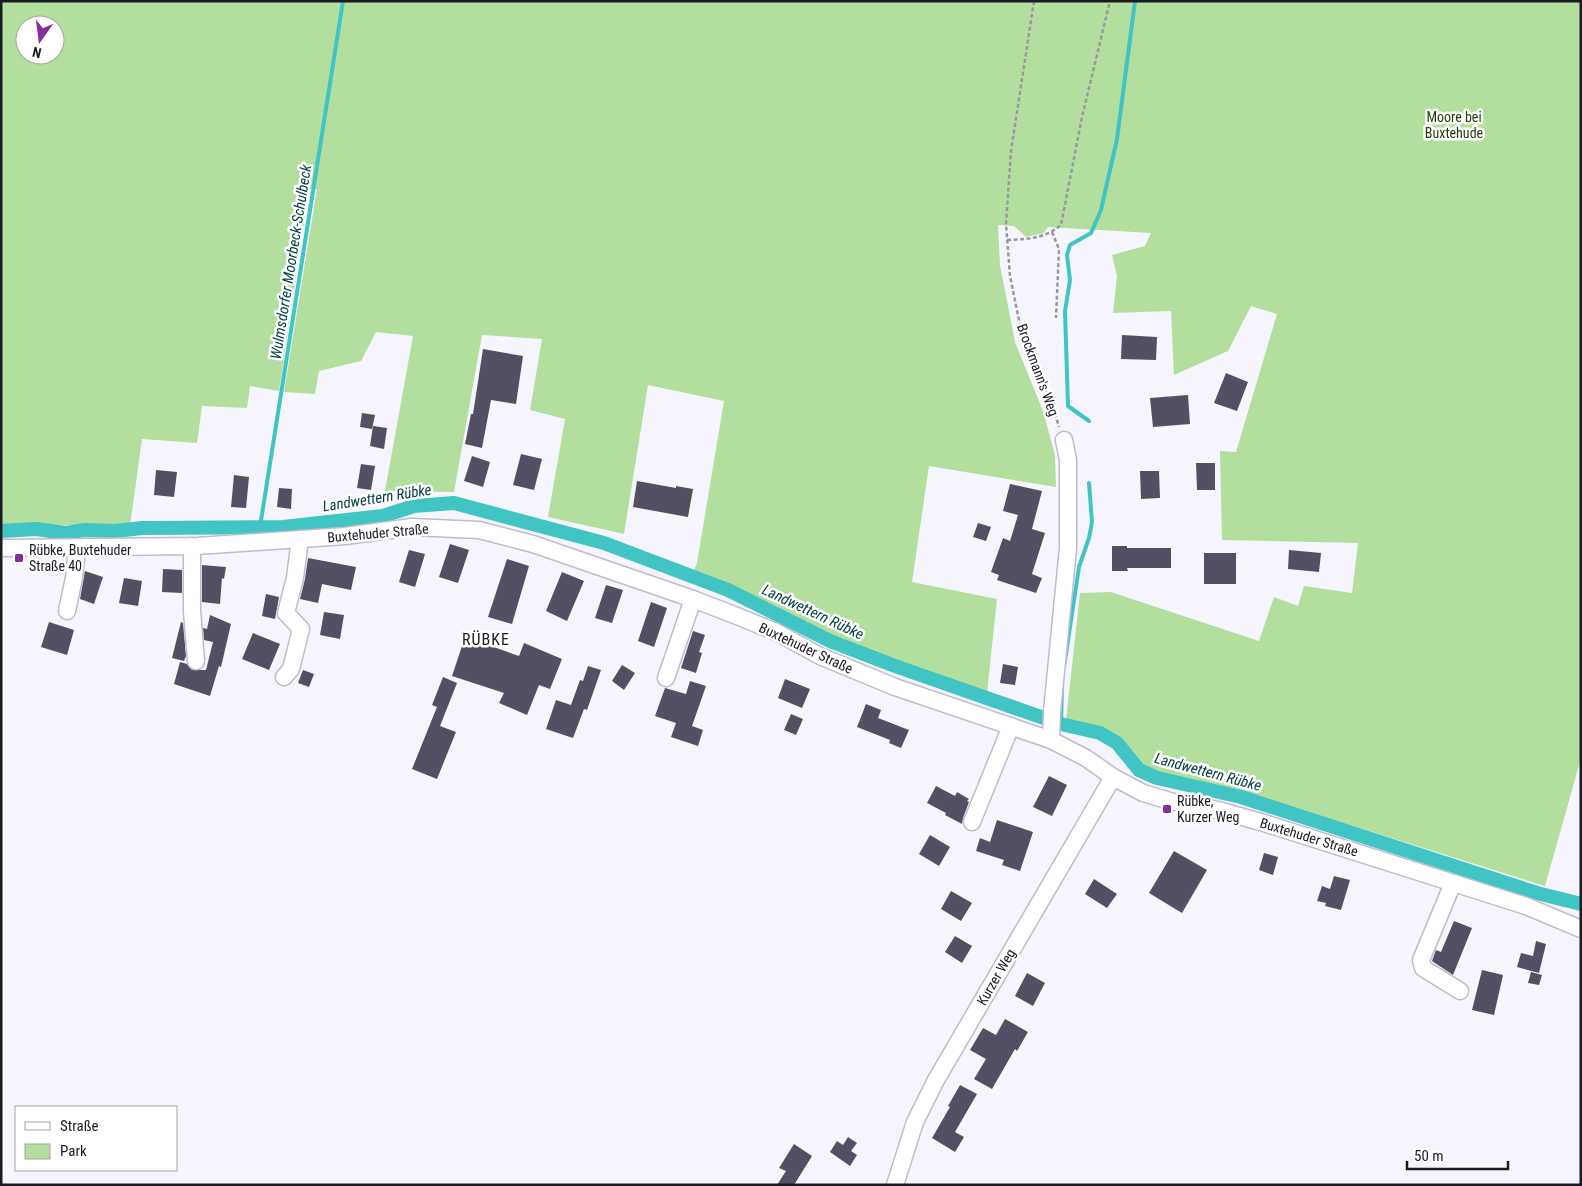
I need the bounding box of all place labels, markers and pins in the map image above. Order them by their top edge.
place label: Rübke, Buxtehuder Straße 40 [29,542,131,574]
marker: Rübke, Buxtehuder Straße 40 [13,552,25,564]
place label: Rübke, Kurzer Weg [1177,793,1240,825]
marker: Rübke, Kurzer Weg [1161,803,1173,815]

